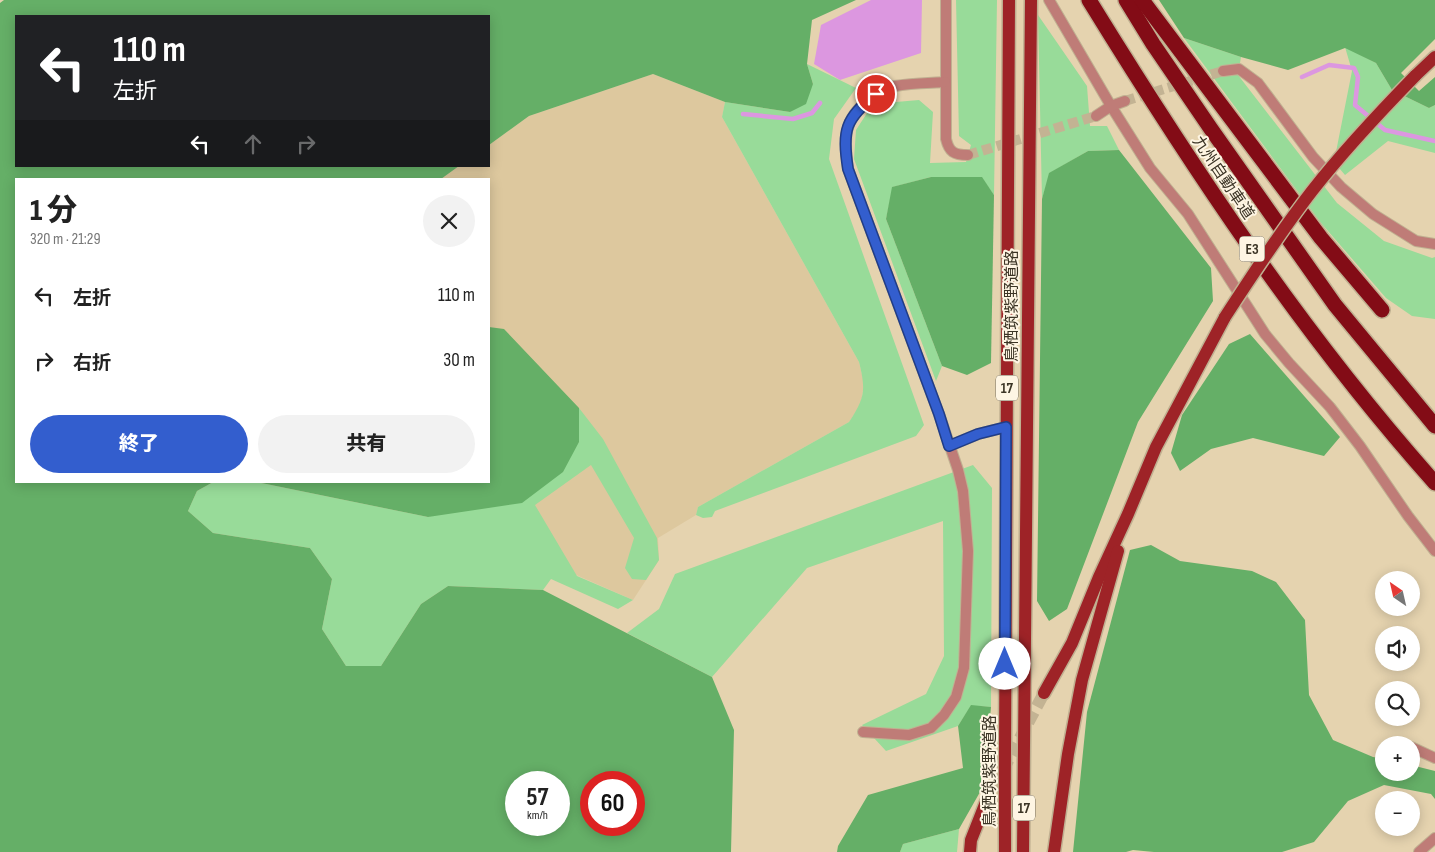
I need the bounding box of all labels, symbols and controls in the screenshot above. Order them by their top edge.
text: 110 m [113,29,186,72]
icon: left [30,35,95,100]
pin [855,73,897,115]
text: 左折 [113,78,157,105]
icon: arrive [862,80,890,108]
icon: left [186,130,214,158]
icon: ahead [239,130,267,158]
icon: right [292,130,320,158]
street label: 九州自動車道 [1188,133,1257,223]
text: 1 分 [30,193,77,229]
button: close [423,195,475,247]
text: 320 m · 21:29 [30,230,100,249]
road number: E3 [1240,236,1264,262]
street label: 鳥栖筑紫野道路 [1003,250,1022,362]
icon: left [30,282,58,310]
text: 110 m [438,284,475,307]
text: 左折 [73,287,111,310]
icon: right [30,347,58,375]
text: 30 m [443,349,475,372]
text: 右折 [73,352,111,375]
road number: 17 [996,376,1018,400]
button: 終了 [30,415,248,473]
button: 共有 [258,415,475,473]
north arrow [1375,571,1420,616]
map controls [1375,571,1420,836]
button: sound [1375,626,1420,671]
position arrow [978,637,1030,689]
button: search [1375,681,1420,726]
street label: 鳥栖筑紫野道路 [981,715,1000,827]
button: + [1375,736,1420,781]
speed limit sign: 60 [580,771,645,836]
text: 57 [527,782,548,813]
button: − [1375,791,1420,836]
road number: 17 [1013,796,1035,820]
text: km/h [527,808,548,823]

